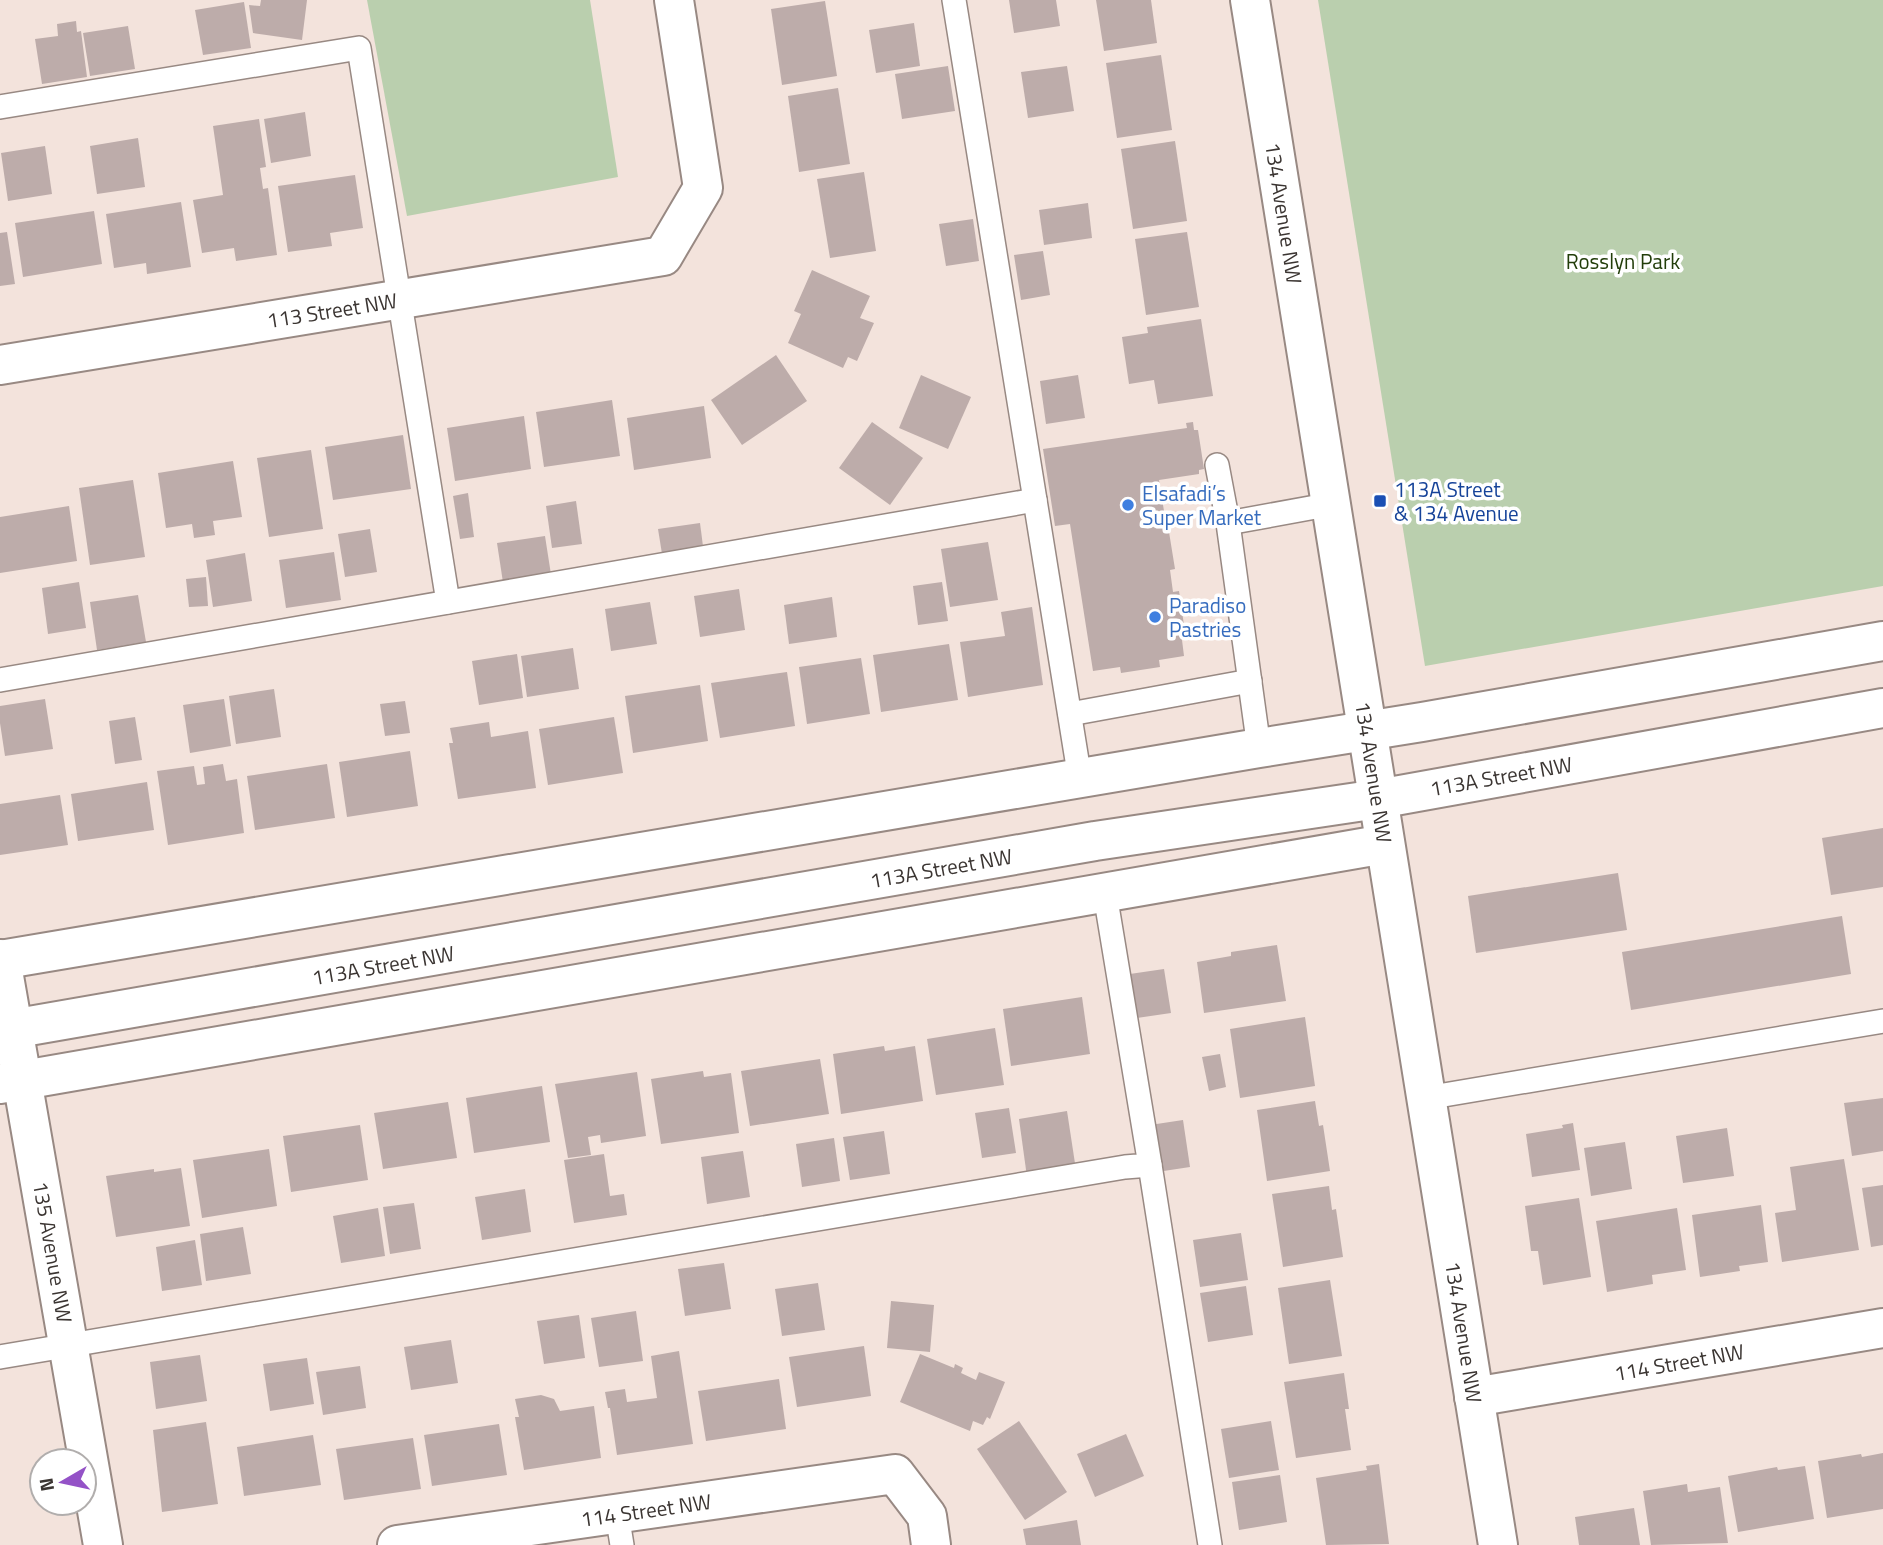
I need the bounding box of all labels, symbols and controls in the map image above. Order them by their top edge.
street label: 134 Avenue NW [1257,140,1311,286]
park label: Rosslyn Park [1566,245,1680,277]
street label: 113 Street NW [265,284,399,336]
place label: 113A Street & 134 Avenue [1394,473,1519,529]
place label: Elsafadi’s Super Market [1142,477,1262,533]
marker: 113A Street & 134 Avenue [1372,493,1388,509]
marker: Elsafadi’s Super Market [1120,497,1136,513]
place label: Paradiso Pastries [1169,589,1246,645]
marker: Paradiso Pastries [1147,609,1163,625]
street label: 134 Avenue NW [1347,699,1401,845]
street label: 113A Street NW [1427,748,1575,804]
street label: 113A Street NW [867,840,1015,896]
street label: 113A Street NW [309,937,457,993]
street label: 135 Avenue NW [25,1179,81,1325]
street label: 134 Avenue NW [1437,1259,1491,1405]
street label: 114 Street NW [1611,1335,1747,1389]
north arrow [28,1447,98,1517]
text: N [30,1476,61,1494]
street label: 114 Street NW [579,1485,713,1535]

